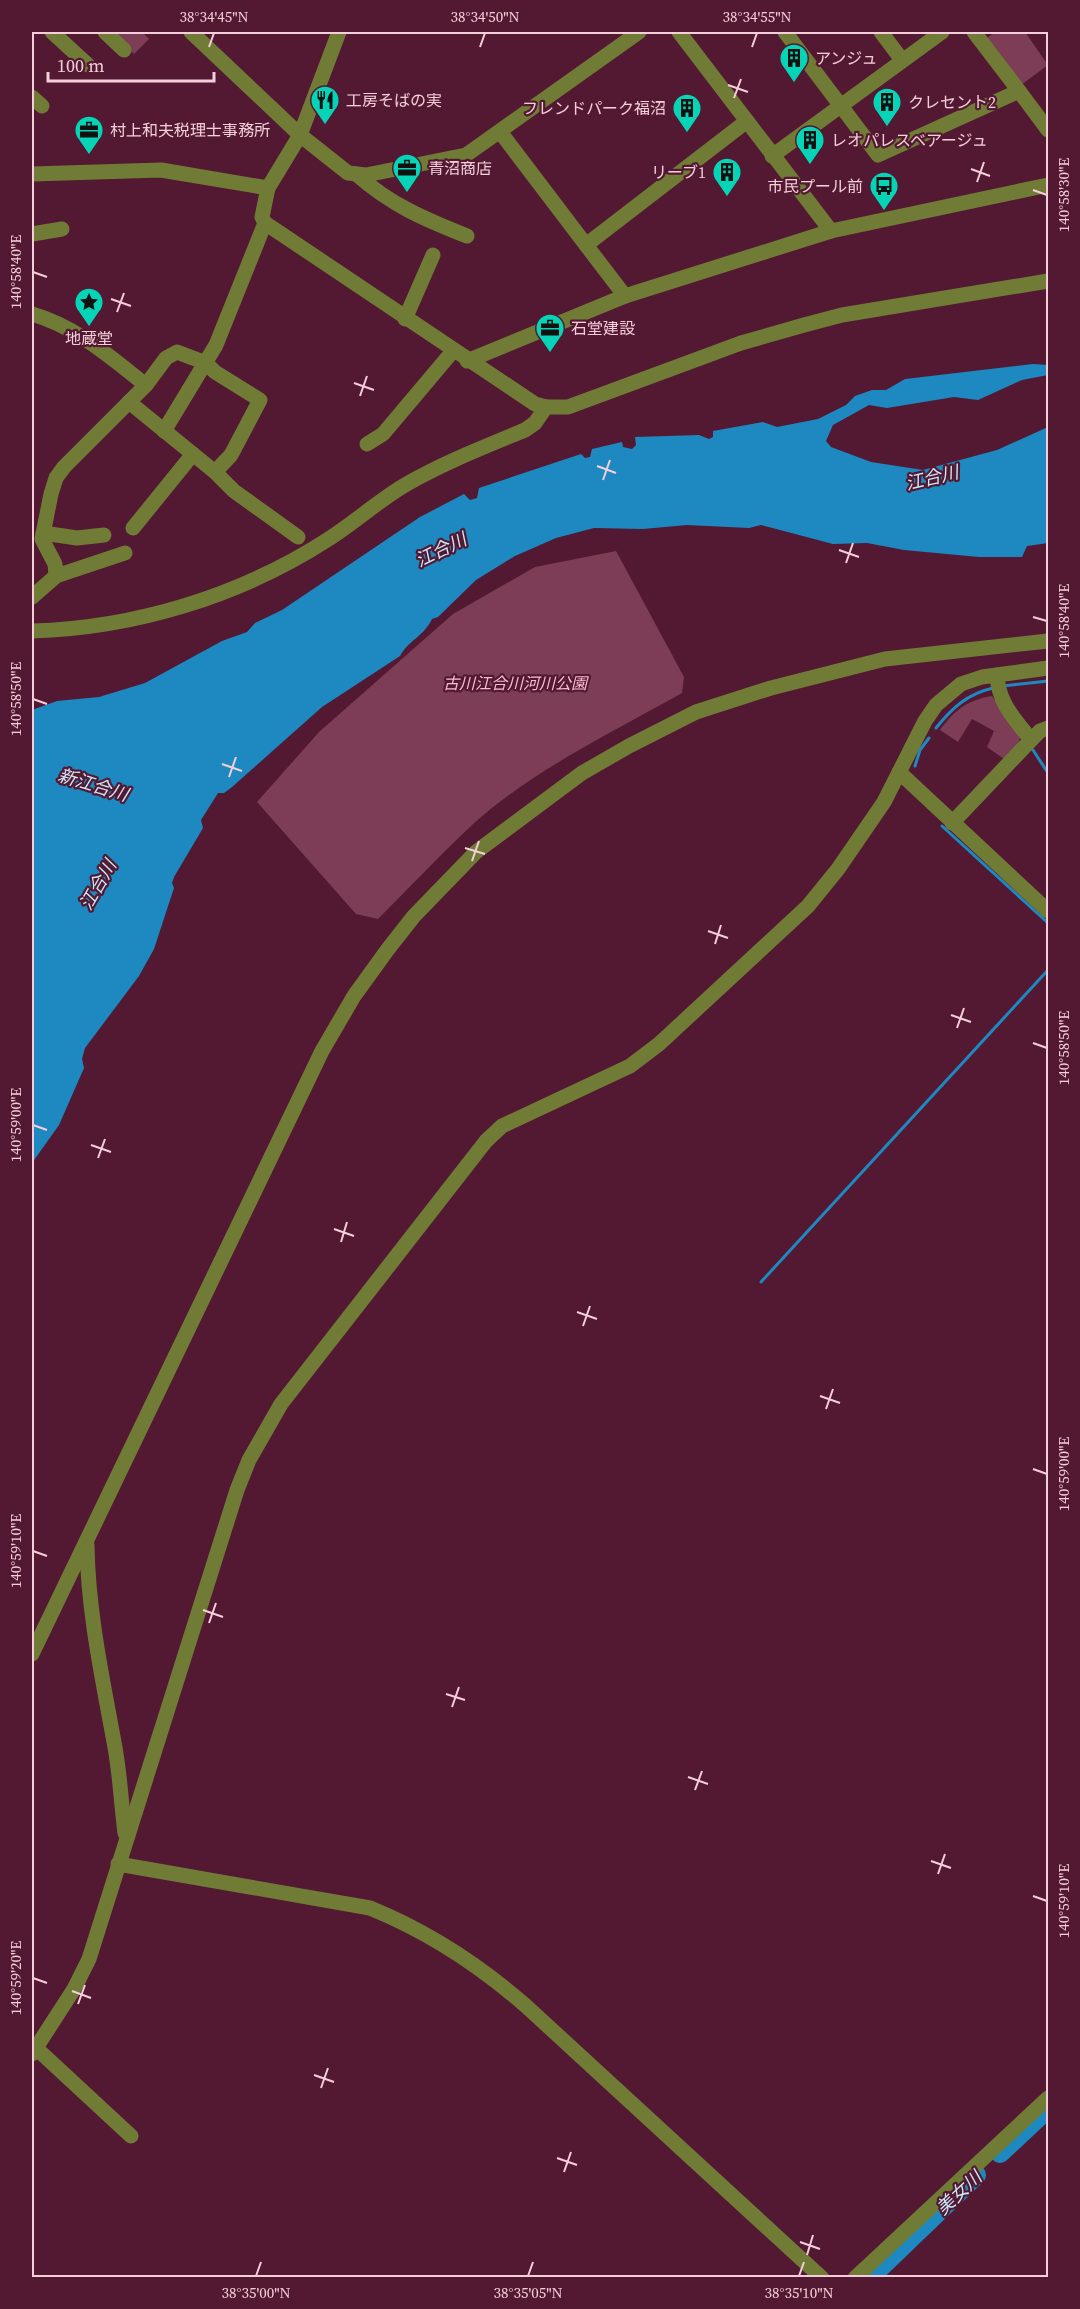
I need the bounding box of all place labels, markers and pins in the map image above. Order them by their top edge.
building icon: アンジュ [778,42,810,84]
place label: アンジュ [815,47,877,69]
restaurant icon: 工房そばの実 [309,84,341,126]
building icon: クレセント2 [871,86,903,128]
place label: 工房そばの実 [346,89,442,111]
place label: クレセント2 [908,91,996,113]
building icon: フレンドパーク福沼 [671,92,703,134]
place label: フレンドパーク福沼 [522,97,666,119]
office icon: 村上和夫税理士事務所 [73,114,105,156]
place label: 村上和夫税理士事務所 [110,119,270,141]
building icon: レオパレスベアージュ [794,124,826,166]
place label: レオパレスベアージュ [831,129,987,151]
office icon: 青沼商店 [391,152,423,194]
building icon: リーブ1 [711,156,743,198]
place label: 青沼商店 [428,157,492,179]
place label: リーブ1 [651,161,706,183]
bus stop icon: 市民プール前 [868,170,900,212]
place label: 市民プール前 [767,175,863,197]
place icon: 地蔵堂 [73,286,105,328]
office icon: 石堂建設 [534,312,566,354]
place label: 石堂建設 [571,317,635,339]
place label: 地蔵堂 [65,327,113,349]

